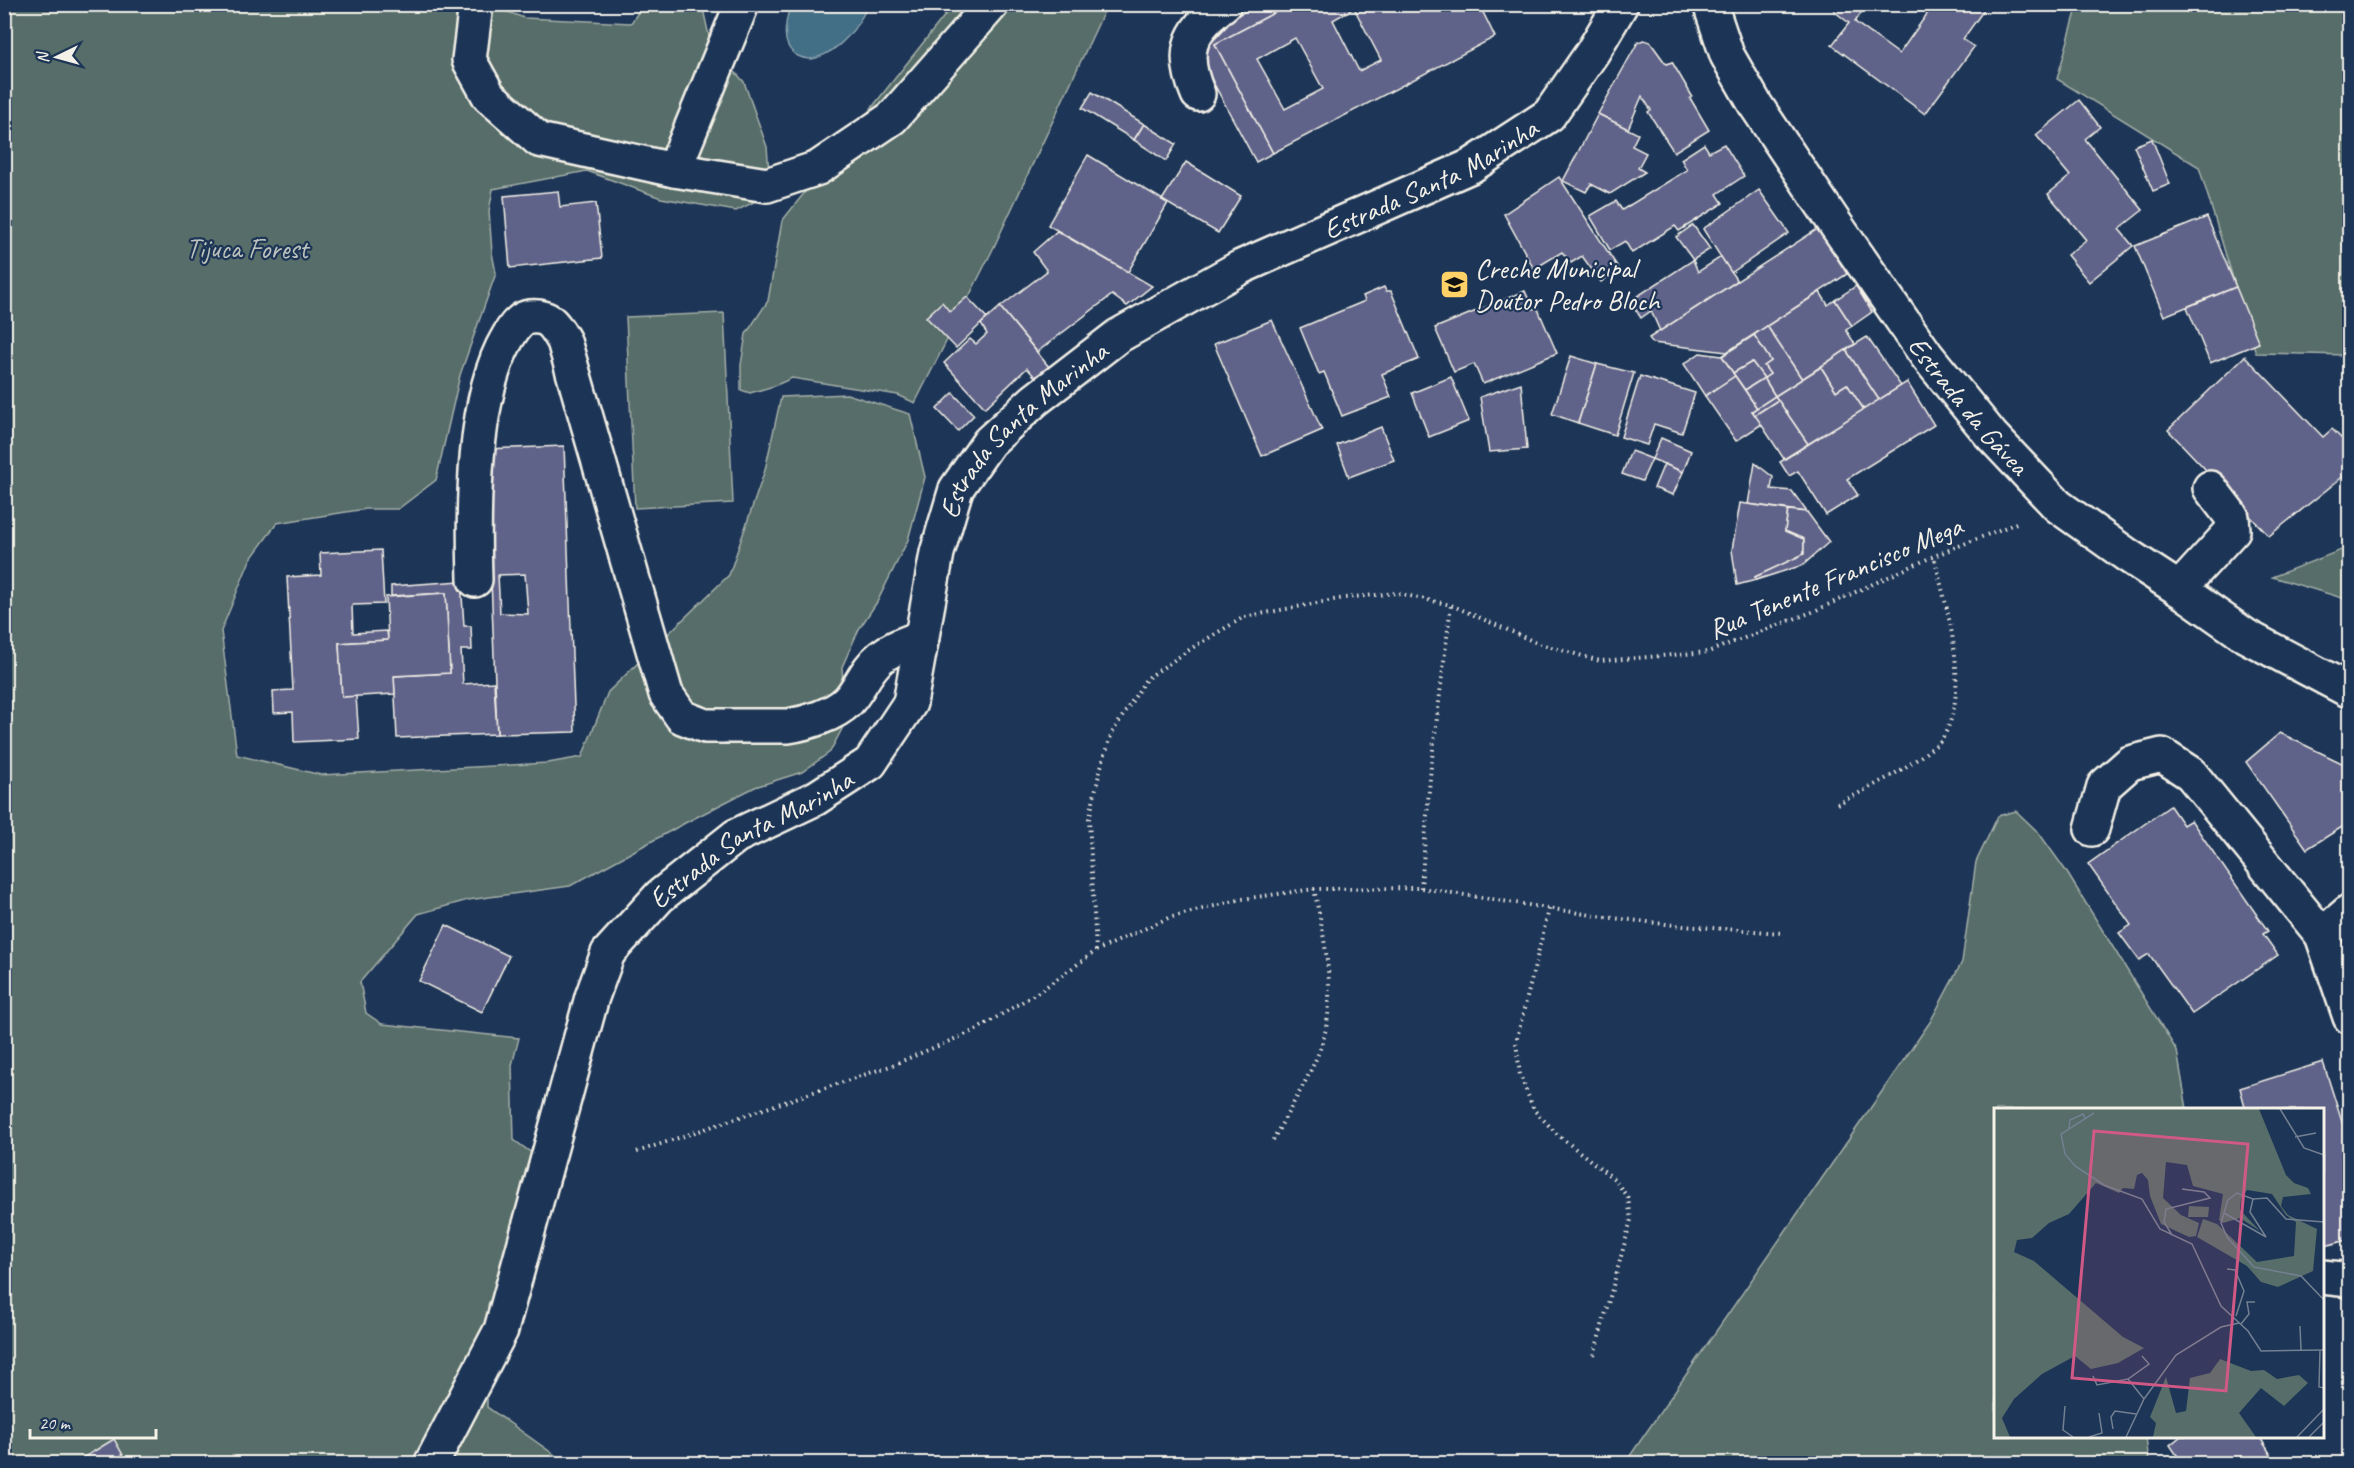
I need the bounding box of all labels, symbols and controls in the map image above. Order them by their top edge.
north arrow [27,27,87,87]
text: N [32,49,53,64]
street label: Estrada Santa Marinha [1318,109,1546,247]
park label: Tijuca Forest [186,231,311,266]
place label: Creche Municipal Doutor Pedro Bloch [1475,251,1661,318]
school or university icon: Creche Municipal Doutor Pedro Bloch [1438,268,1470,300]
street label: Estrada da Gávea [1901,330,2037,484]
street label: Estrada Santa Marinha [931,333,1116,522]
street label: Rua Tenente Francisco Mega [1703,507,1969,647]
street label: Estrada Santa Marinha [641,761,861,916]
inset map [1994,1108,2324,1438]
scale bar [30,1402,156,1440]
text: 20 m [39,1412,72,1434]

